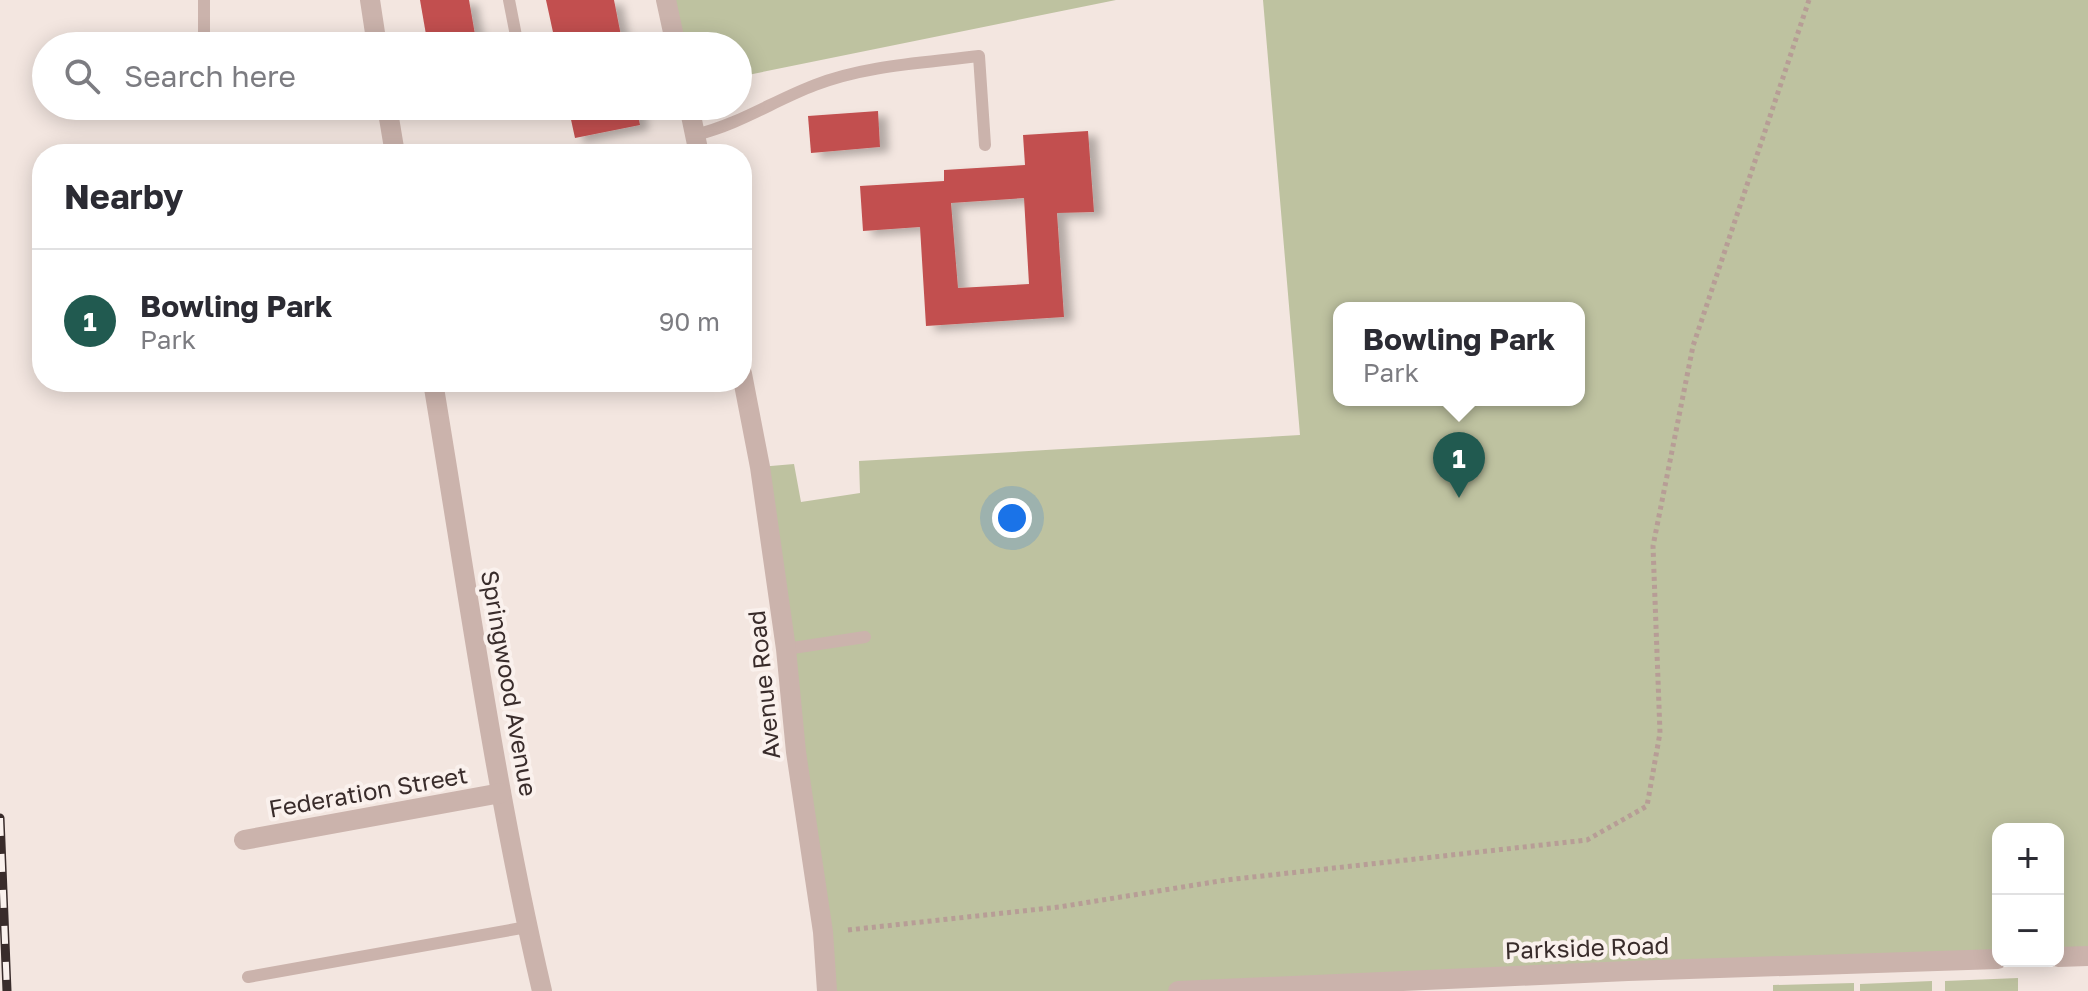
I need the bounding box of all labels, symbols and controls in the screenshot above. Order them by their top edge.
search box [32,32,752,120]
icon: search [60,54,104,98]
text: Search here [124,58,296,94]
text: Nearby [64,176,184,216]
text: Bowling Park [140,288,332,324]
popup [1333,302,1585,406]
text: 1 [83,306,97,337]
text: 90 m [659,306,720,337]
text: Bowling Park [1363,321,1555,357]
text: Park [140,324,196,355]
text: Park [1363,357,1419,388]
pin: 1 [1433,432,1485,498]
your location [992,498,1032,538]
street label: Springwood Avenue [476,568,544,798]
street label: Avenue Road [741,609,785,761]
street label: Federation Street [266,759,470,823]
map controls [1992,823,2064,967]
button: + [1992,823,2064,895]
button: − [1992,895,2064,967]
street label: Parkside Road [1504,930,1670,964]

